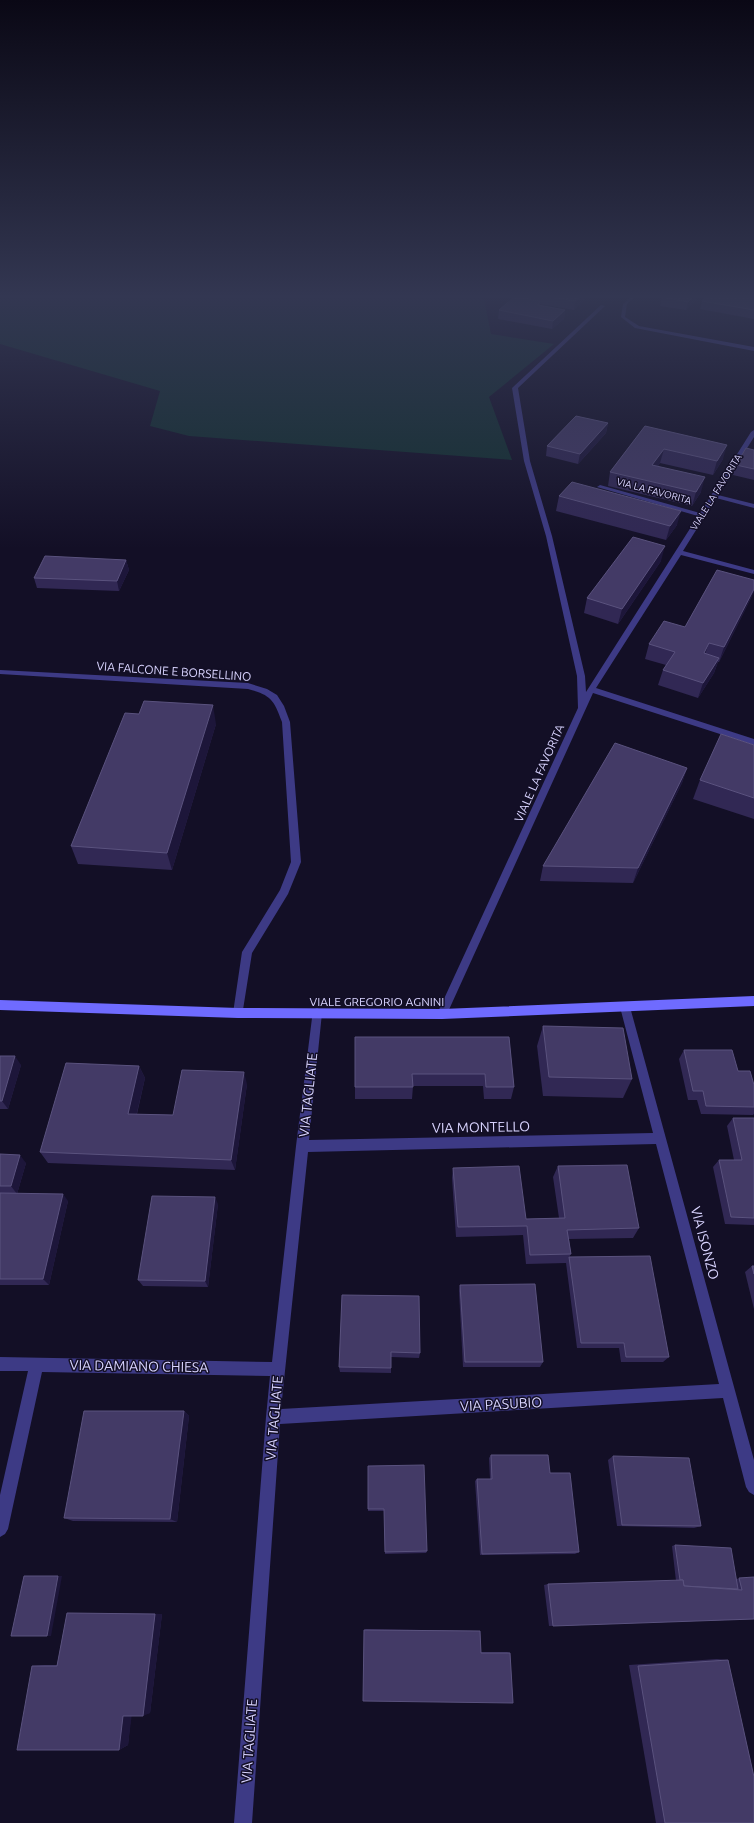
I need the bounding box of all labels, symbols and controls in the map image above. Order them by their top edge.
street label: VIALE LA FAVORITA [688,451,744,532]
street label: VIA LA FAVORITA [615,476,693,506]
street label: VIA FALCONE E BORSELLINO [96,659,252,683]
street label: VIALE LA FAVORITA [512,722,566,824]
street label: VIALE GREGORIO AGNINI [310,995,444,1008]
street label: VIA TAGLIATE [296,1052,320,1138]
street label: VIA MONTELLO [432,1118,530,1136]
street label: VIA ISONZO [688,1205,722,1281]
street label: VIA DAMIANO CHIESA [69,1357,209,1375]
street label: VIA TAGLIATE [262,1375,286,1461]
street label: VIA PASUBIO [460,1394,543,1414]
street label: VIA TAGLIATE [238,1698,260,1784]

